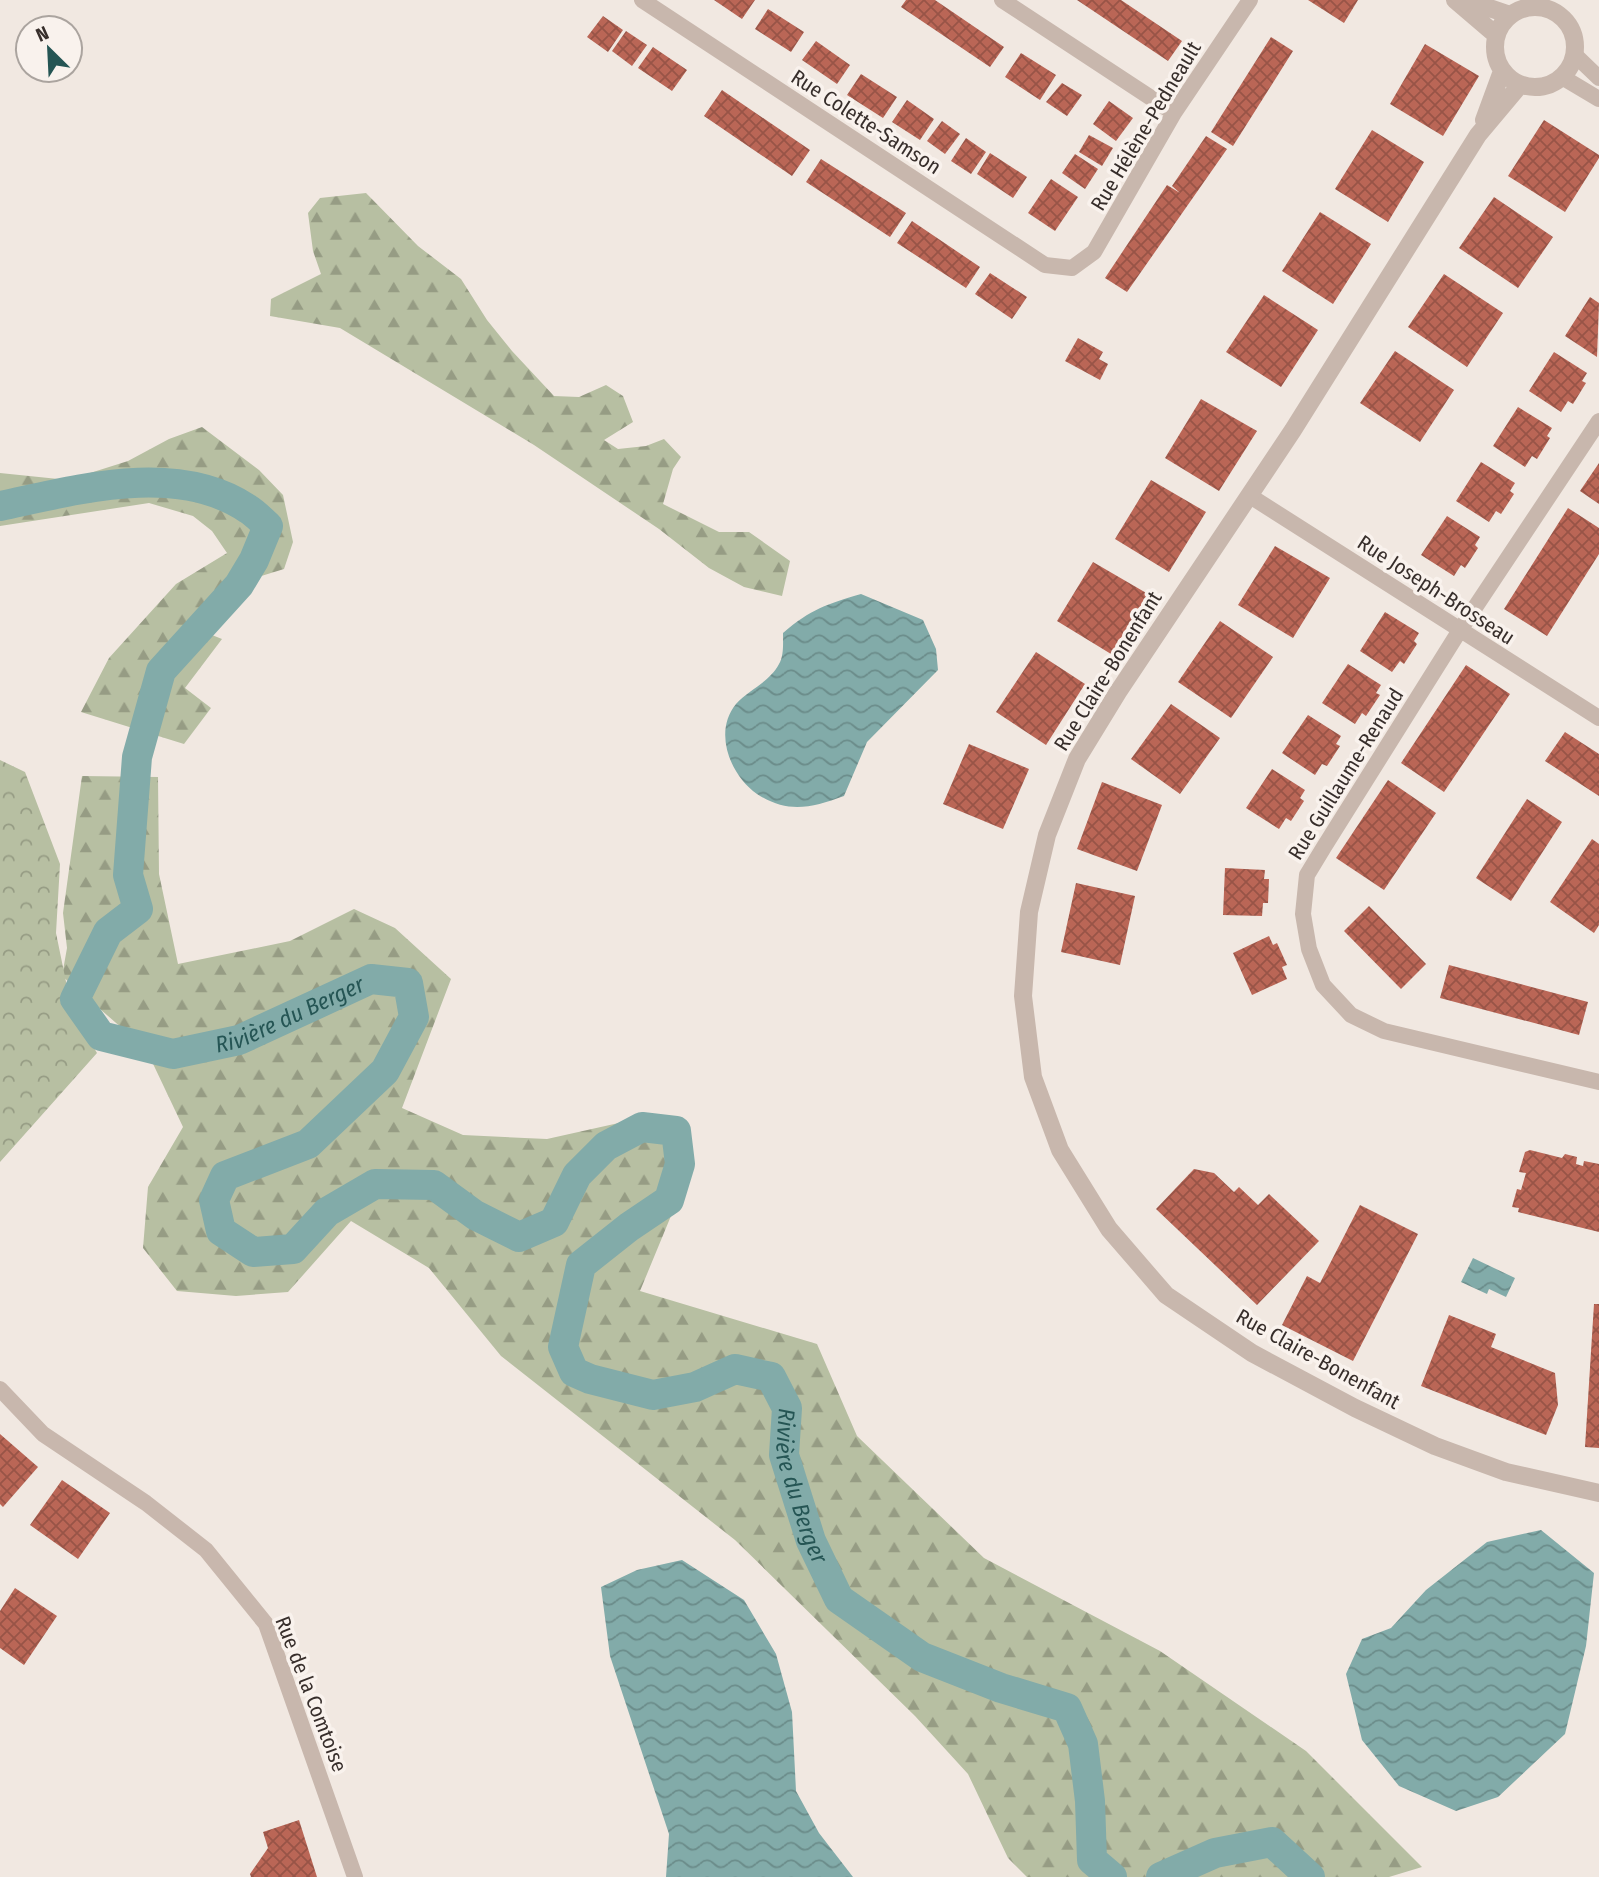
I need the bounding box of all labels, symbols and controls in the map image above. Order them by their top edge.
north arrow [14,14,84,84]
text: N [32,21,52,47]
street label: Rue Hélène-Pedneault [1085,37,1207,215]
street label: Rue Colette-Samson [786,64,946,180]
street label: Rue Joseph-Brosseau [1352,529,1520,651]
street label: Rue Claire-Bonenfant [1048,586,1168,756]
street label: Rue Guillaume-Renaud [1283,683,1409,865]
water label: Rivière du Berger [213,970,369,1059]
street label: Rue Claire-Bonenfant [1232,1303,1405,1415]
water label: Rivière du Berger [770,1407,834,1569]
street label: Rue de la Comtoise [269,1612,353,1776]

